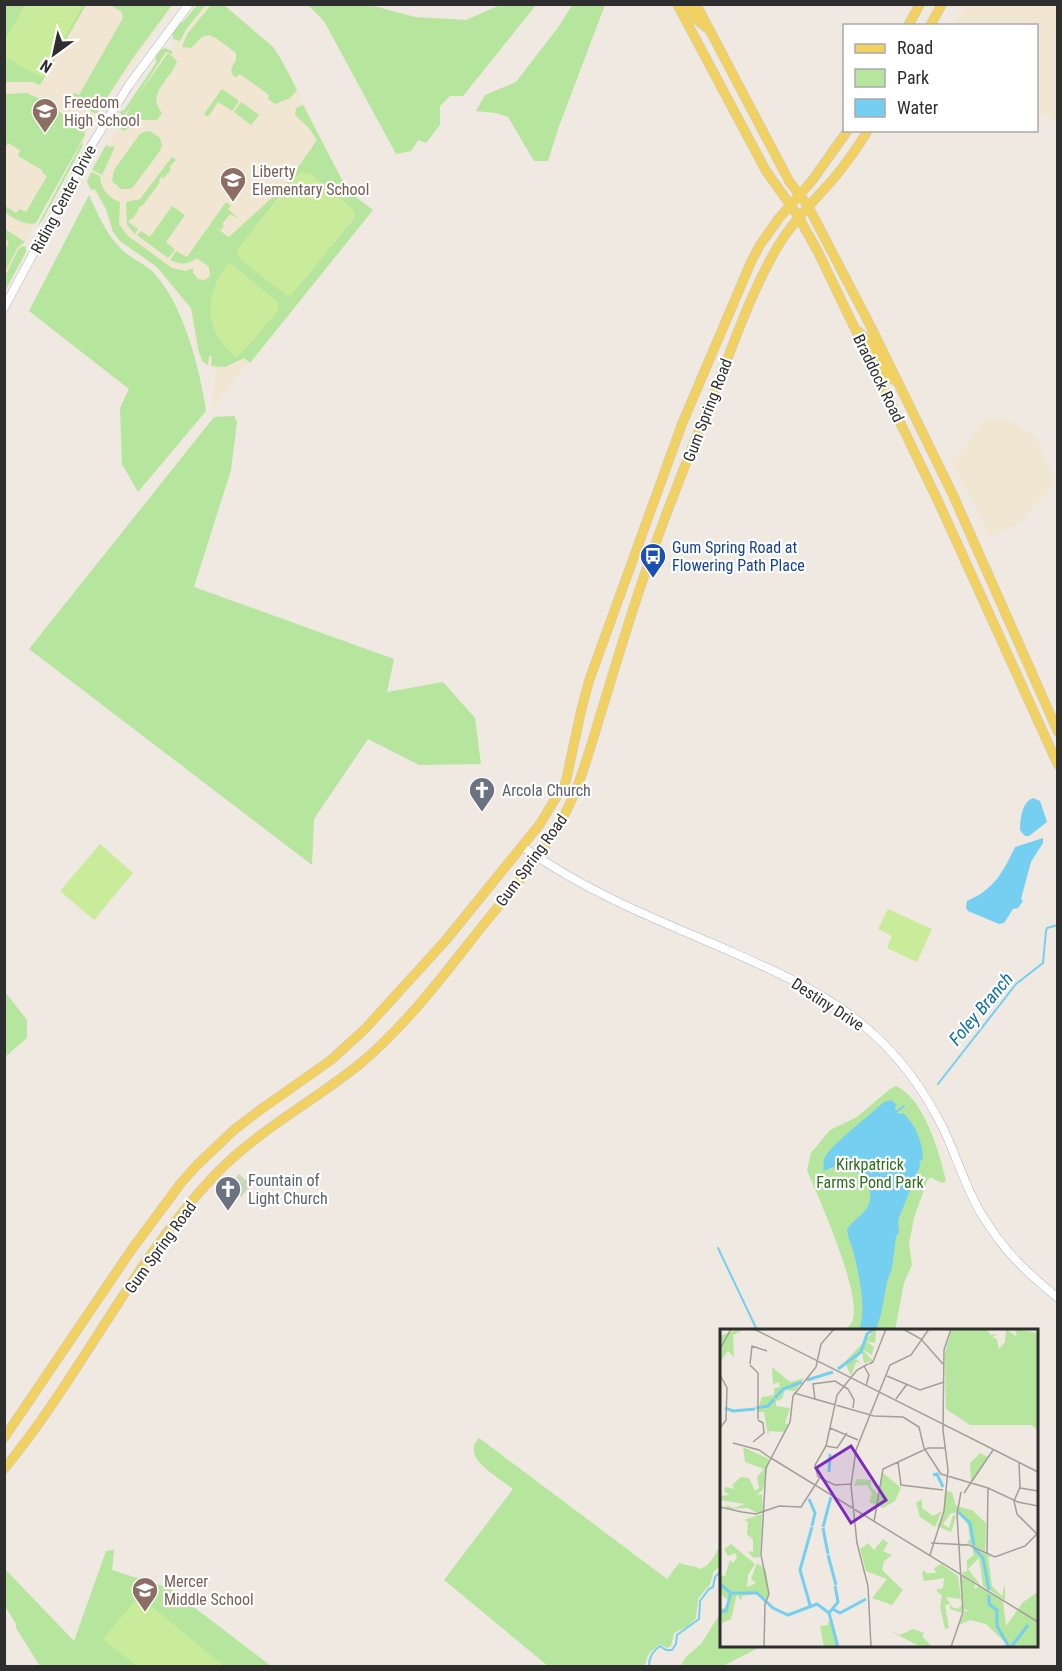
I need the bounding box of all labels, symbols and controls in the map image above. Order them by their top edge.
north arrow [24,24,84,84]
legend [843,24,1038,132]
text: Road [897,37,933,58]
text: N [37,56,55,77]
text: Park [897,67,929,88]
place label: Freedom High School [64,93,140,130]
school or university icon: Freedom High School [30,96,60,134]
text: Water [897,97,939,118]
street label: Riding Center Drive [27,142,100,257]
place label: Liberty Elementary School [252,162,369,199]
school or university icon: Liberty Elementary School [218,165,248,203]
street label: Braddock Road [849,331,908,425]
street label: Gum Spring Road [679,356,736,465]
place label: Gum Spring Road at Flowering Path Place [672,538,805,575]
bus stop icon: Gum Spring Road at Flowering Path Place [638,541,668,579]
church icon: Arcola Church [467,775,497,813]
place label: Arcola Church [502,781,591,800]
street label: Gum Spring Road [492,811,571,910]
water label: Foley Branch [944,968,1017,1049]
street label: Destiny Drive [788,974,867,1035]
park label: Kirkpatrick Farms Pond Park [816,1155,925,1192]
place label: Fountain of Light Church [248,1171,328,1208]
church icon: Fountain of Light Church [213,1174,243,1212]
street label: Gum Spring Road [121,1198,200,1297]
inset map [720,1329,1038,1647]
place label: Mercer Middle School [164,1572,254,1609]
school or university icon: Mercer Middle School [130,1575,160,1613]

